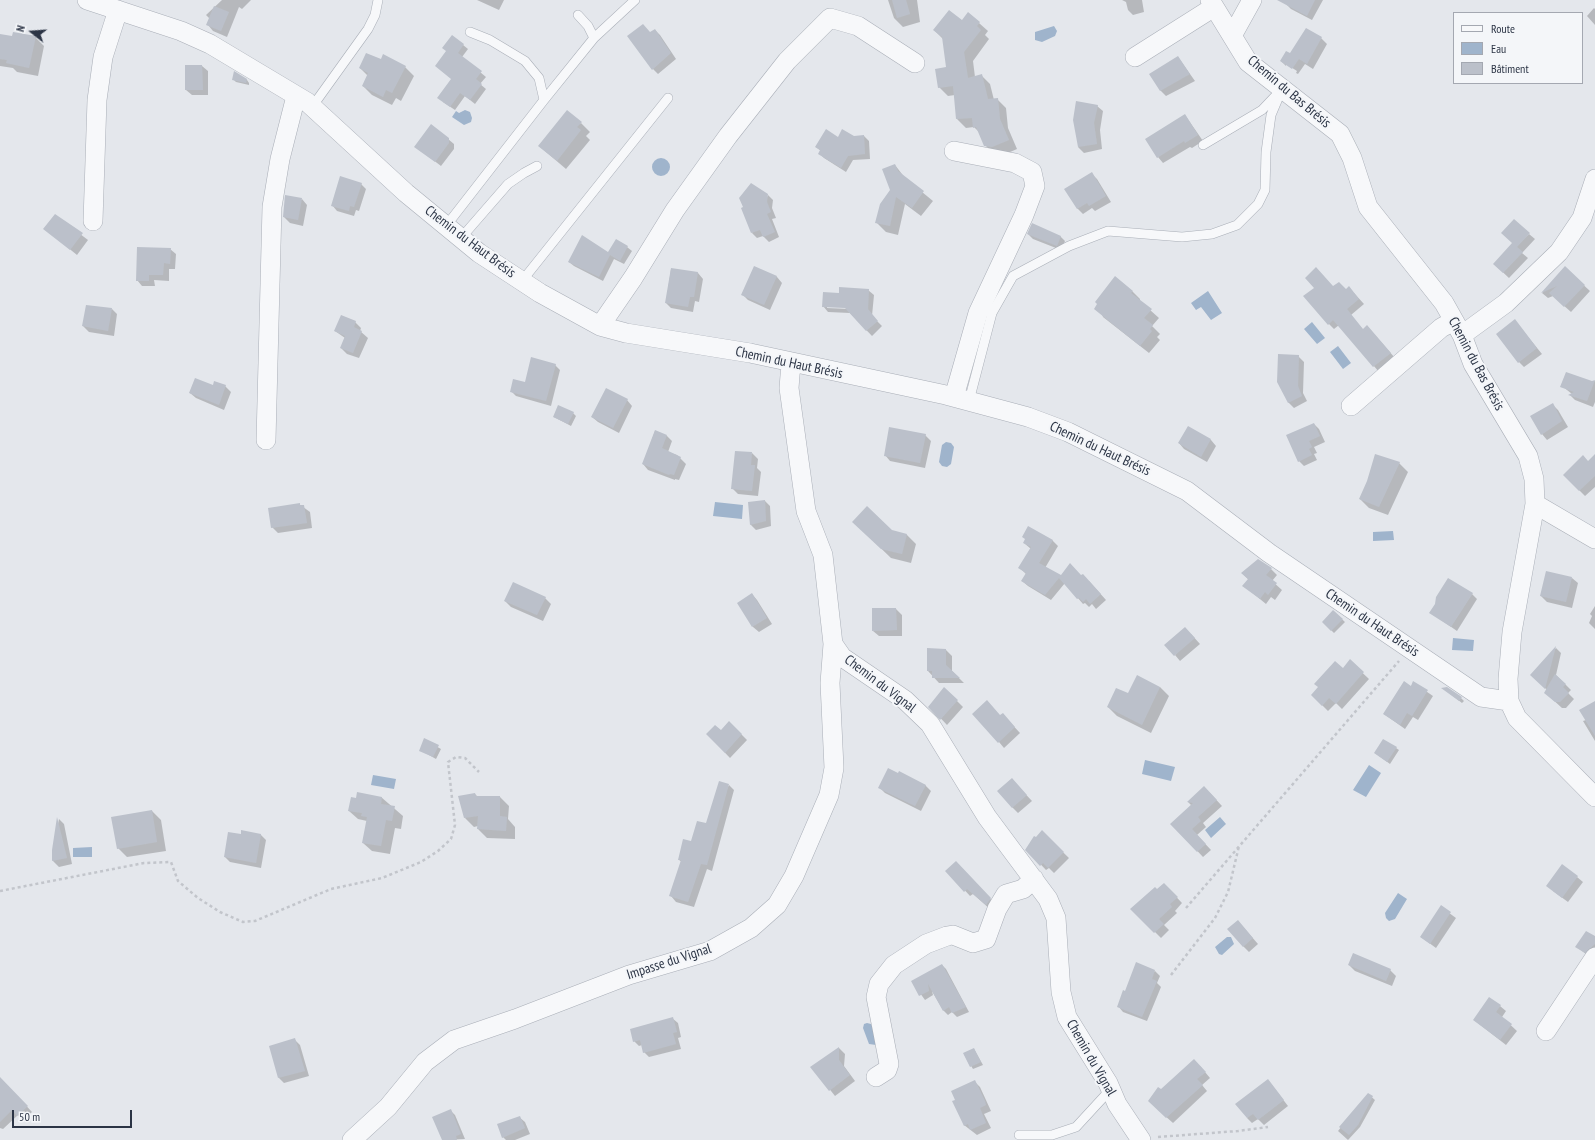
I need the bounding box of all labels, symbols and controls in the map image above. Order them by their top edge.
north arrow [12,12,52,52]
legend [1453,12,1583,84]
text: Route [1491,21,1515,36]
text: N [13,24,28,33]
text: Eau [1491,41,1506,56]
street label: Chemin du Bas Brésis [1244,52,1334,132]
text: Bâtiment [1491,61,1529,76]
street label: Chemin du Haut Brésis [421,202,519,282]
street label: Chemin du Bas Brésis [1444,314,1508,414]
street label: Chemin du Haut Brésis [734,343,844,383]
street label: Chemin du Haut Brésis [1047,418,1153,480]
street label: Chemin du Haut Brésis [1322,585,1422,661]
street label: Chemin du Vignal [841,652,919,716]
street label: Impasse du Vignal [625,940,713,984]
street label: Chemin du Vignal [1062,1017,1120,1099]
scale bar [14,1102,134,1128]
text: 50 m [19,1109,40,1124]

